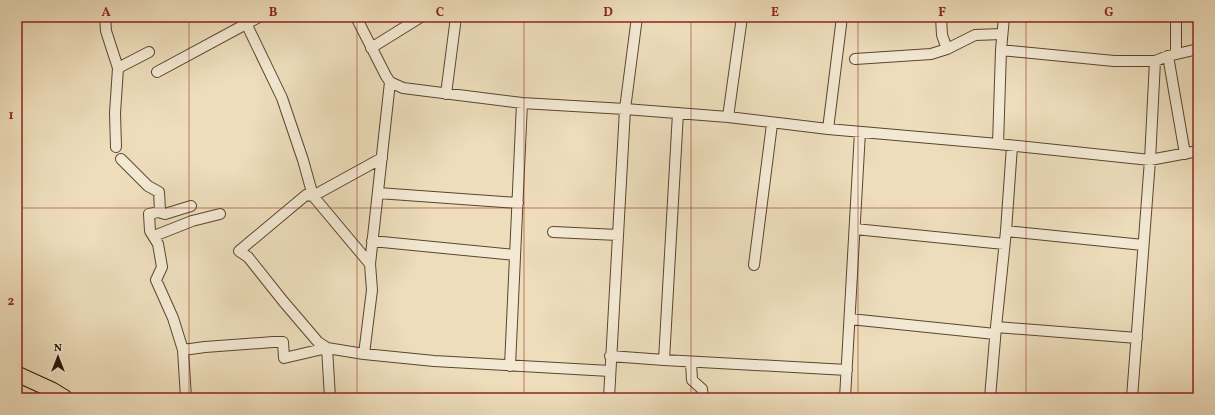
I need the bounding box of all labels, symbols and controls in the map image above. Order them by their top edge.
text: A [101,4,111,22]
text: B [269,4,278,22]
text: C [436,4,444,22]
text: D [603,4,613,22]
text: E [771,4,779,22]
text: F [938,4,946,22]
text: G [1104,4,1114,22]
text: 1 [8,107,14,125]
text: 2 [8,293,15,311]
north arrow [38,337,78,377]
text: N [54,341,62,356]

